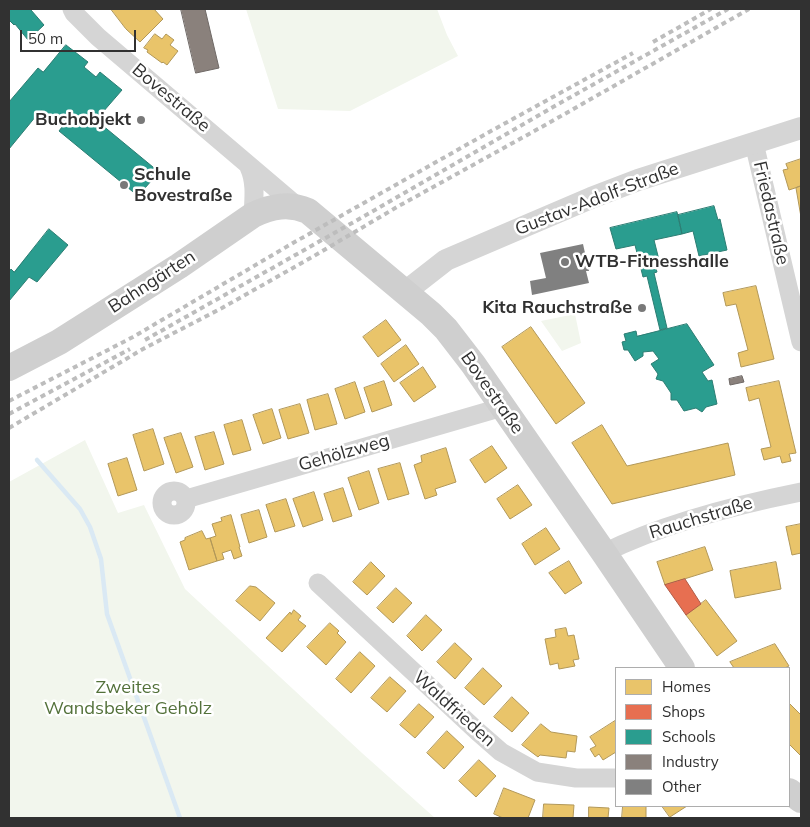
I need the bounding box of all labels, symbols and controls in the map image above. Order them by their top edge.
scale bar [22,20,139,52]
text: 50 m [28,29,63,48]
street label: Bovestraße [128,59,214,137]
place label: Buchobjekt [35,109,131,131]
marker: Buchobjekt [135,114,147,126]
street label: Gustav-Adolf-Straße [512,158,682,240]
street label: Friedastraße [749,159,793,267]
place label: Schule Bovestraße [134,164,232,206]
marker: Schule Bovestraße [118,179,130,191]
street label: Bahngärten [104,246,200,318]
place label: WTB-Fitnesshalle [575,251,729,273]
marker: WTB-Fitnesshalle [559,256,571,268]
place label: Kita Rauchstraße [482,297,632,319]
marker: Kita Rauchstraße [636,302,648,314]
street label: Bovestraße [456,348,528,438]
street label: Gehölzweg [296,430,392,476]
street label: Rauchstraße [647,492,755,544]
street label: Waldfrieden [409,667,499,751]
legend [615,667,790,807]
park label: Zweites Wandsbeker Gehölz [44,677,212,720]
text: Homes [662,677,711,696]
text: Shops [662,702,705,721]
text: Schools [662,727,716,746]
text: Industry [662,752,719,771]
text: Other [662,777,701,796]

